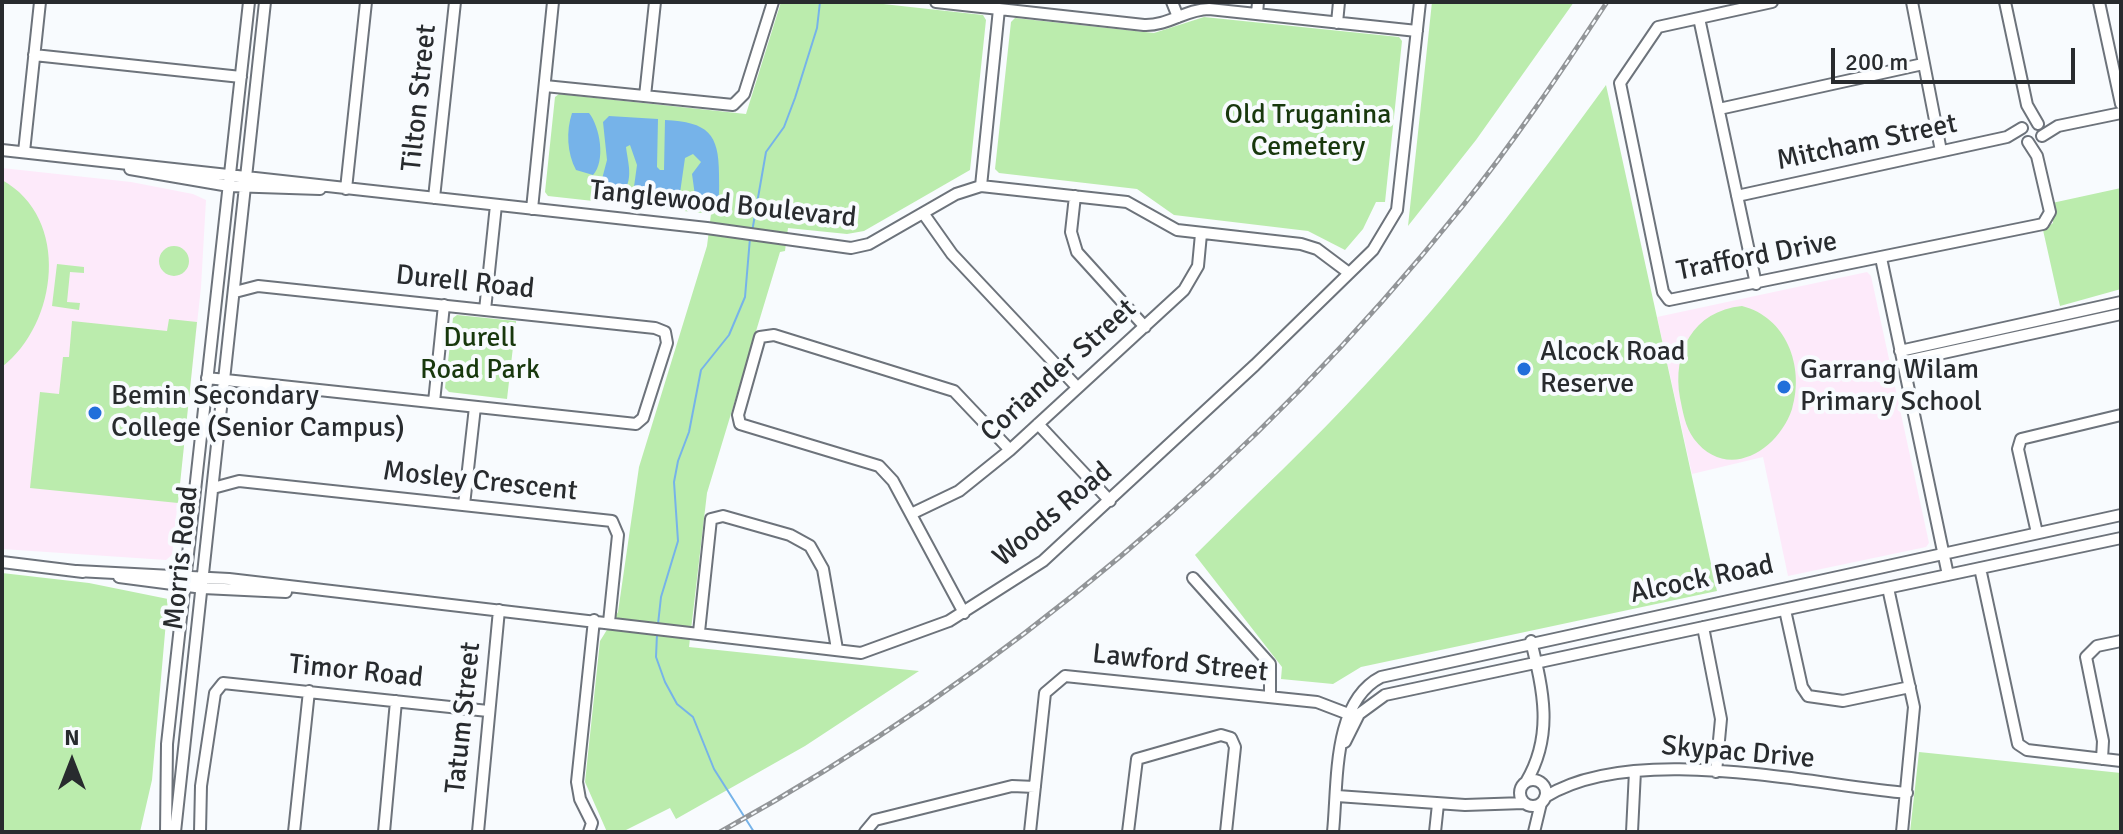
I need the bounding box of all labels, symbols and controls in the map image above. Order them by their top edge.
street label: Tilton Street [396,23,444,173]
scale bar [1835,32,2079,82]
text: 200 m [1845,47,1908,77]
park label: Old Truganina Cemetery [1225,99,1391,165]
street label: Mitcham Street [1774,107,1960,179]
street label: Tanglewood Boulevard [588,174,858,236]
street label: Trafford Drive [1674,225,1840,289]
street label: Durell Road [394,259,536,307]
street label: Coriander Street [974,292,1144,450]
park label: Durell Road Park [420,322,540,388]
place label: Alcock Road Reserve [1540,336,1686,402]
place label: Garrang Wilam Primary School [1800,354,1982,420]
marker: Alcock Road Reserve [1515,360,1533,378]
marker: Garrang Wilam Primary School [1775,378,1793,396]
place label: Bemin Secondary College (Senior Campus) [111,380,405,446]
marker: Bemin Secondary College (Senior Campus) [86,404,104,422]
street label: Mosley Crescent [381,455,579,509]
street label: Woods Road [987,456,1119,574]
street label: Morris Road [158,485,206,631]
street label: Alcock Road [1627,548,1777,612]
street label: Lawford Street [1090,638,1270,690]
street label: Tatum Street [439,641,489,795]
street label: Timor Road [287,648,425,696]
north arrow [32,722,112,802]
text: N [64,724,80,751]
street label: Skypac Drive [1660,730,1816,776]

